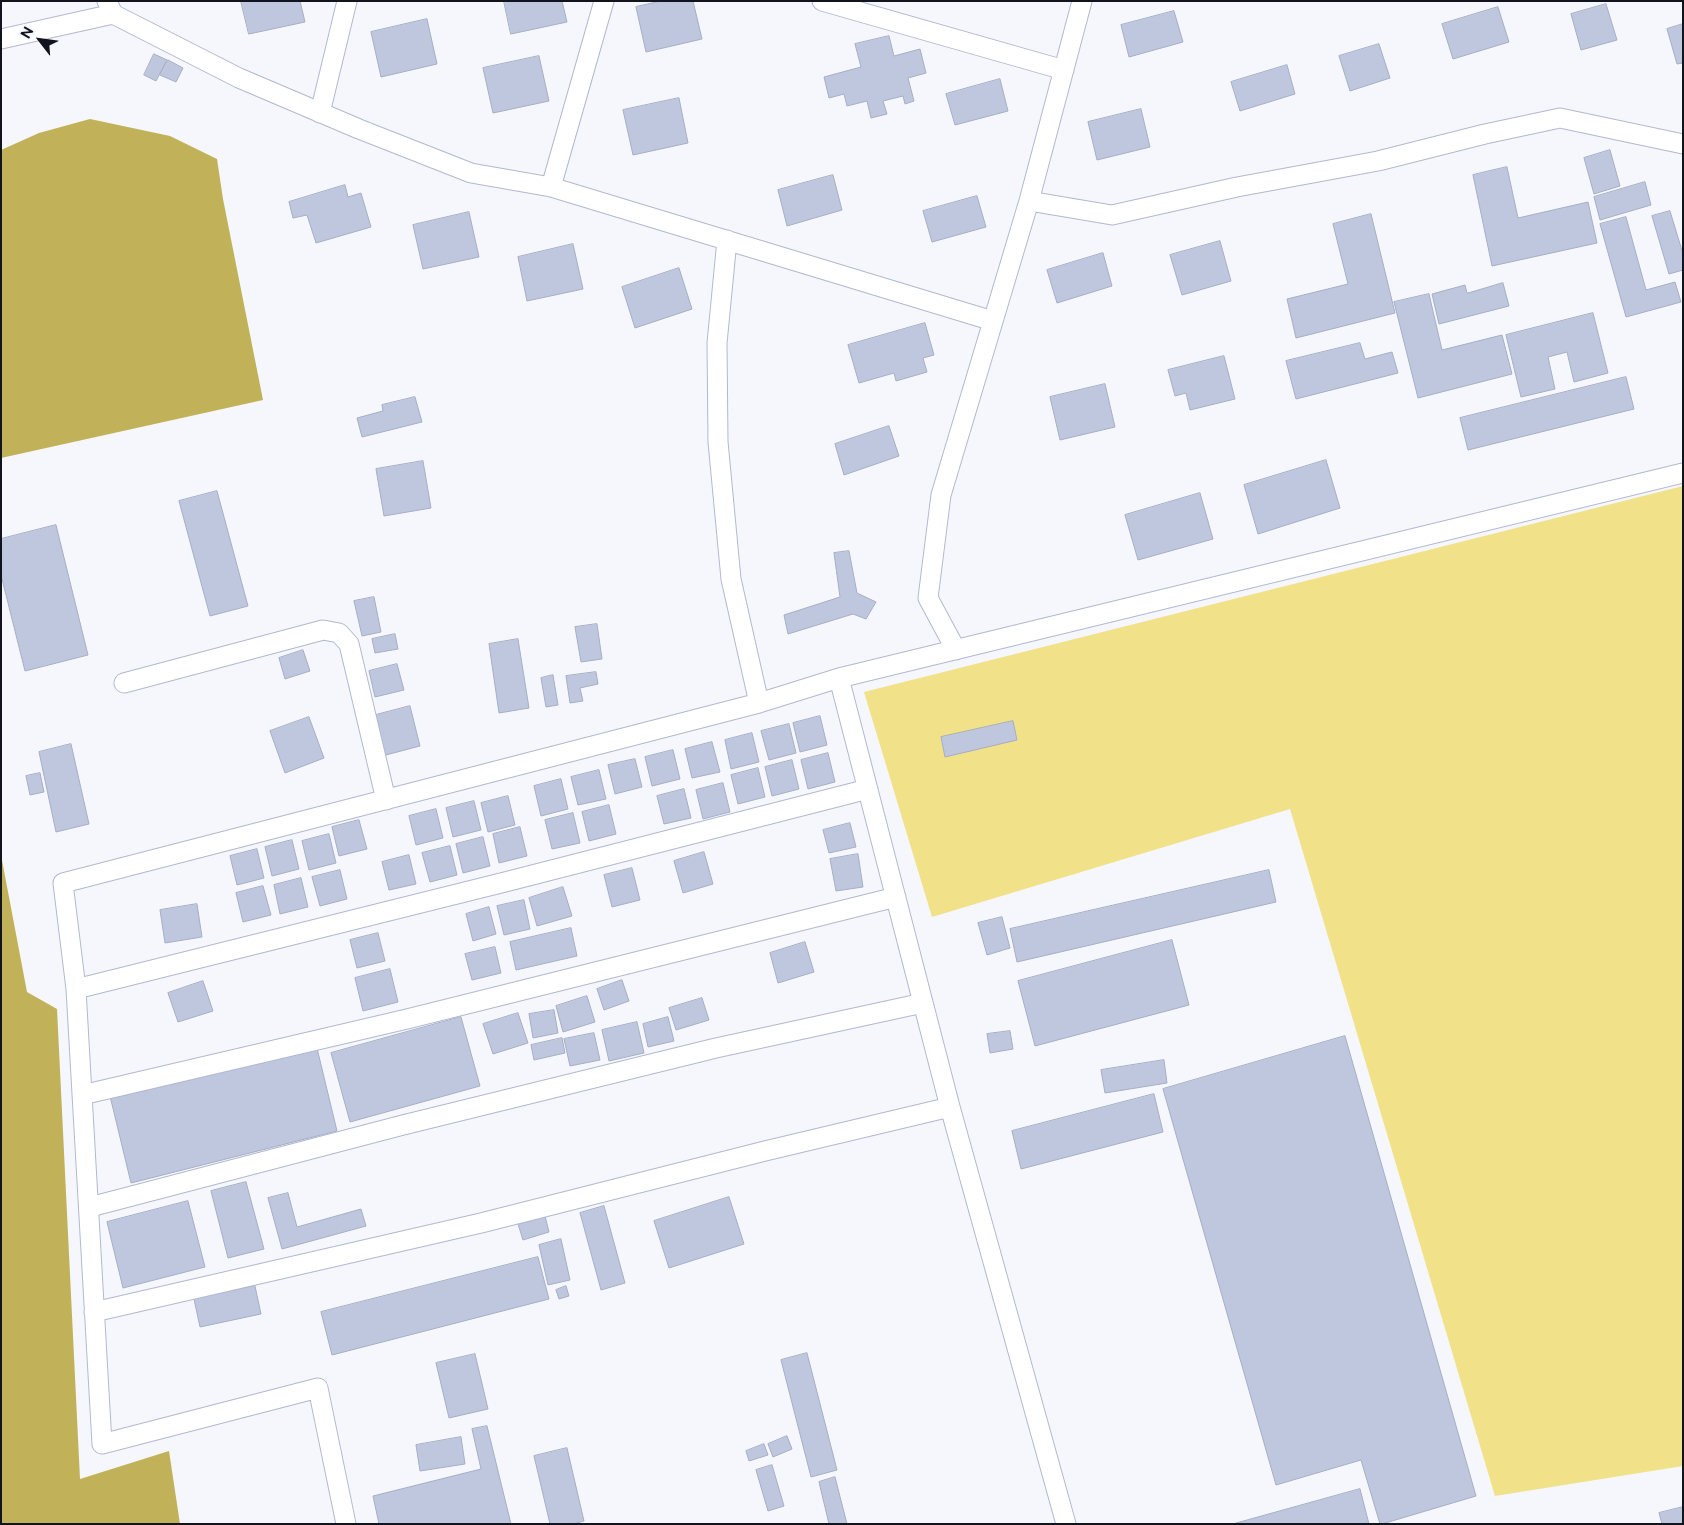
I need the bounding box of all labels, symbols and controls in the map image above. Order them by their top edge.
north arrow [15,15,65,65]
text: N [17,24,37,41]

